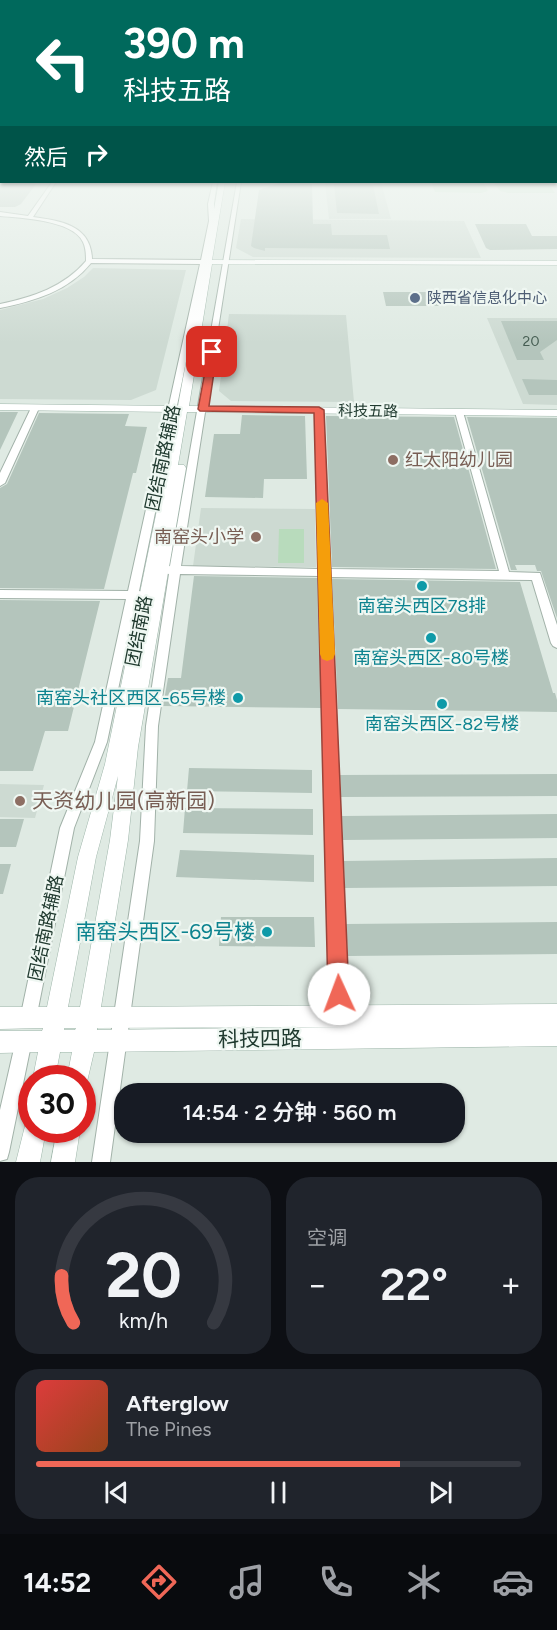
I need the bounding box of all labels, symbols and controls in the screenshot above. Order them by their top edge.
text: 390 m [123,18,245,69]
icon: left [24,24,102,102]
text: 科技五路 [123,74,231,107]
icon: right [80,138,113,171]
text: 然后 [24,144,68,171]
place label: 陕西省信息化中心 [427,289,547,307]
marker: 陕西省信息化中心 [408,291,422,305]
pin [186,326,237,377]
house number: 20 [523,333,539,350]
icon: arrive [195,335,228,368]
street label: 科技五路 [338,401,398,421]
street label: 团结南路辅路 [141,403,185,513]
place label: 红太阳幼儿园 [405,449,513,471]
marker: 红太阳幼儿园 [386,453,400,467]
place label: 南窑头小学 [154,526,244,548]
marker: 南窑头小学 [249,530,263,544]
marker: 南窑头西区78排 [415,579,429,593]
street label: 团结南路 [121,594,157,668]
place label: 南窑头西区78排 [358,595,486,617]
marker: 南窑头西区-80号楼 [424,631,438,645]
place label: 南窑头西区-80号楼 [353,647,509,669]
place label: 南窑头社区西区-65号楼 [36,687,226,709]
marker: 南窑头社区西区-65号楼 [231,691,245,705]
marker: 南窑头西区-82号楼 [435,697,449,711]
place label: 南窑头西区-82号楼 [365,713,519,735]
place label: 天资幼儿园(高新园) [32,788,215,813]
marker: 天资幼儿园(高新园) [13,794,27,808]
street label: 团结南路辅路 [24,873,68,983]
place label: 南窑头西区-69号楼 [75,919,255,944]
marker: 南窑头西区-69号楼 [260,925,274,939]
position arrow [307,962,371,1026]
street label: 科技四路 [218,1025,302,1052]
speed limit sign: 30 [18,1065,96,1143]
text: 14:54 · 2 分钟 · 560 m [182,1099,397,1126]
text: 空调 [307,1226,347,1250]
text: 20 [105,1238,181,1313]
text: 22° [380,1257,448,1311]
text: − [307,1265,328,1304]
text: + [500,1265,521,1304]
text: km/h [119,1308,167,1333]
text: Afterglow [126,1390,229,1417]
text: The Pines [126,1417,212,1441]
icon: previous [100,1476,133,1509]
icon: pause [262,1476,295,1509]
icon: next [424,1476,457,1509]
icon: directions [138,1561,180,1603]
icon: music [226,1561,268,1603]
icon: phone [315,1561,357,1603]
icon: climate [403,1561,445,1603]
icon: car [492,1561,534,1603]
text: 14:52 [23,1566,91,1599]

